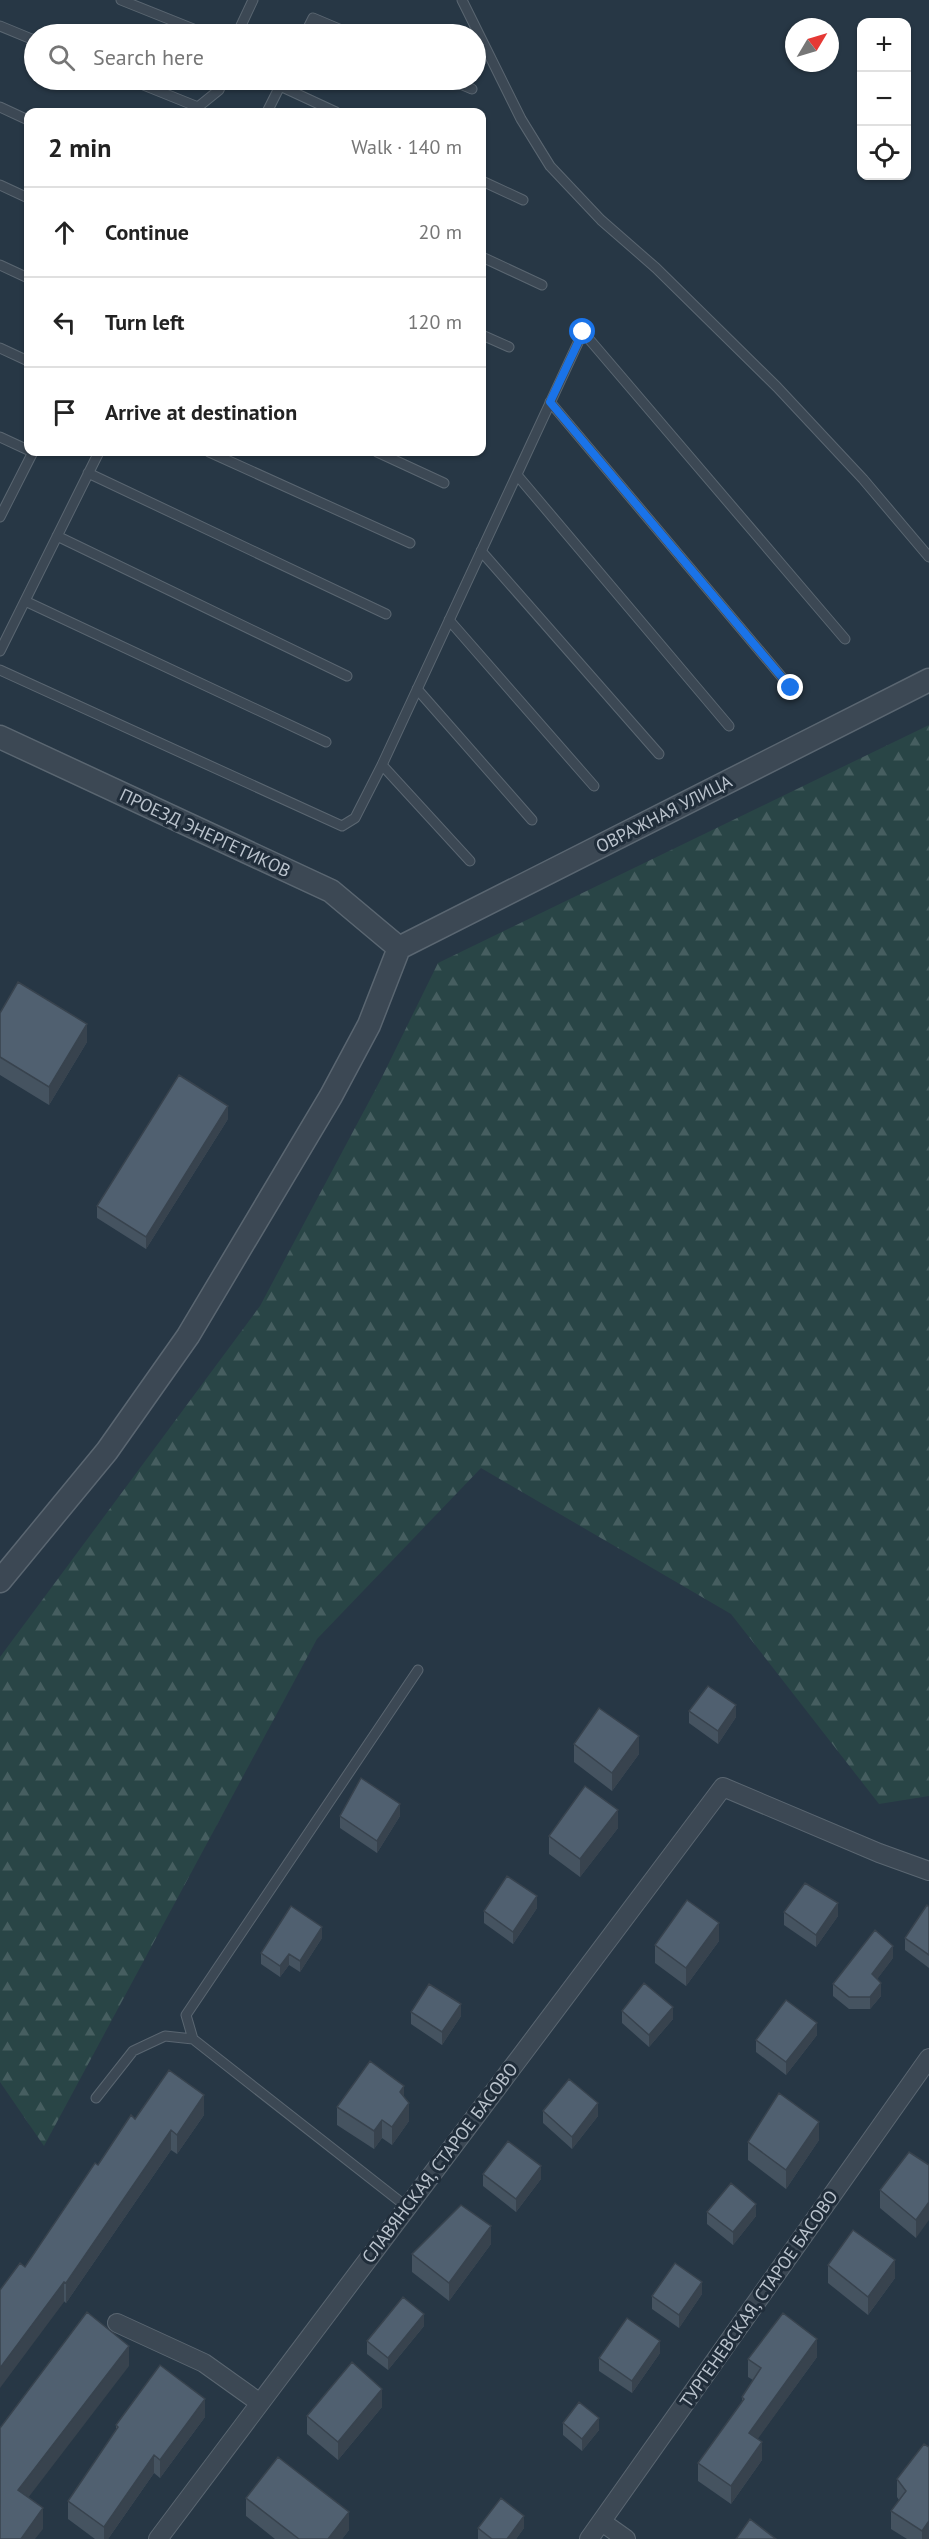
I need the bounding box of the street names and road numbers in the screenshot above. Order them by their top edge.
street label: ОВРАЖНАЯ УЛИЦА [592,769,736,858]
street label: ПРОЕЗД ЭНЕРГЕТИКОВ [116,783,294,882]
street label: СЛАВЯНСКАЯ, СТАРОЕ БАСОВО [357,2058,523,2268]
street label: ТУРГЕНЕВСКАЯ, СТАРОЕ БАСОВО [675,2186,843,2412]

